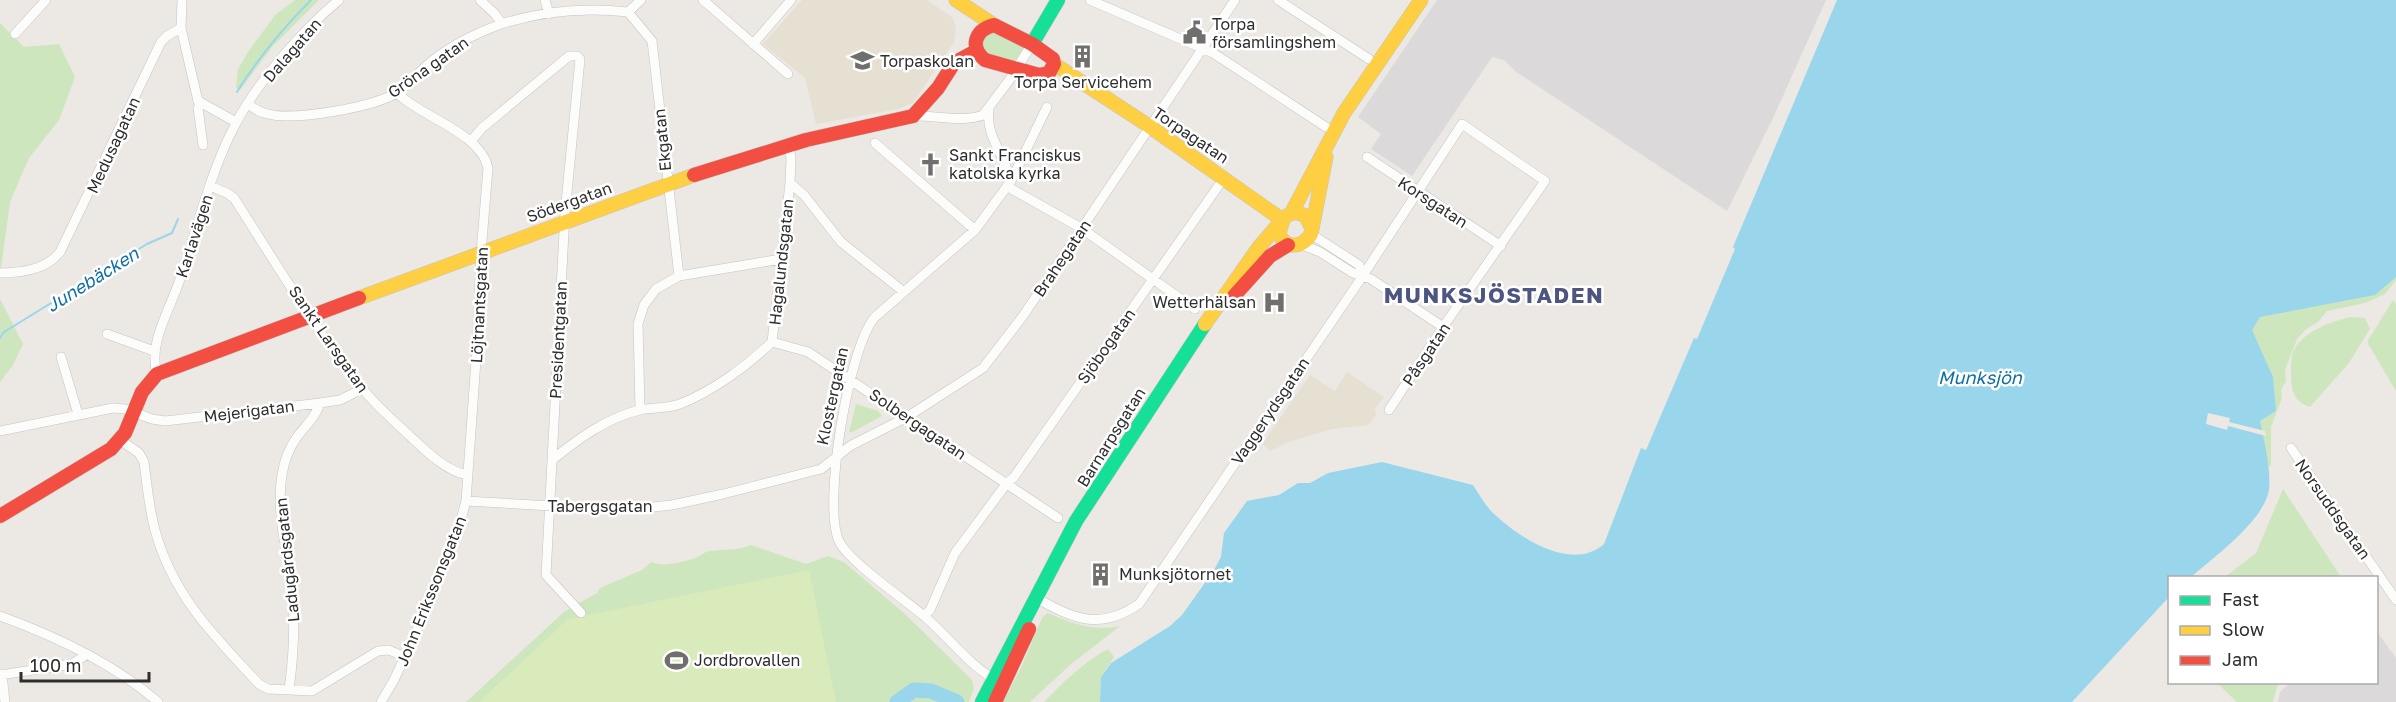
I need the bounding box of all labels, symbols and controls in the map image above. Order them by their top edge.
street label: Dalagatan [259,14,325,86]
place label: Torpa församlingshem [1212,14,1336,52]
public building icon: Torpa församlingshem [1181,20,1207,46]
street label: Gröna gatan [384,32,472,102]
building icon: Torpa Servicehem [1070,44,1096,70]
school or university icon: Torpaskolan [849,48,875,74]
place label: Torpaskolan [880,51,974,71]
place label: Torpa Servicehem [1014,72,1152,92]
street label: Medusagatan [82,94,144,196]
street label: Torpagatan [1149,102,1233,168]
street label: Ekgatan [649,108,675,172]
place label: Sankt Franciskus katolska kyrka [949,145,1081,183]
church icon: Sankt Franciskus katolska kyrka [918,151,944,177]
street label: Korsgatan [1394,172,1472,232]
street label: Södergatan [524,177,614,227]
street label: Karlavägen [171,192,217,280]
street label: Hagalundsgatan [764,198,798,326]
street label: Brahegatan [1029,216,1095,300]
water label: Junebäcken [42,241,143,316]
street label: Löjtnantsgatan [466,246,492,364]
street label: Presidentgatan [545,281,571,399]
district label: MUNKSJÖSTADEN [1384,281,1604,308]
street label: Sankt Larsgatan [285,282,373,396]
hospital icon: Wetterhälsan [1261,289,1287,315]
place label: Wetterhälsan [1152,292,1256,312]
street label: Sjöbogatan [1073,304,1139,388]
street label: Påsgatan [1398,319,1454,389]
street label: Klostergatan [812,345,852,447]
street label: Vaggerydsgatan [1227,353,1313,469]
water label: Munksjön [1938,366,2023,388]
street label: Solbergagatan [866,384,970,464]
street label: Barnarpsgatan [1072,384,1150,490]
street label: Mejerigatan [203,396,295,426]
street label: Norsuddsgatan [2291,455,2375,563]
street label: Tabergsgatan [547,496,653,516]
street label: Ladugårdsgatan [271,497,303,623]
street label: John Erikssonsgatan [392,513,470,669]
building icon: Munksjötornet [1088,561,1114,587]
place label: Munksjötornet [1119,564,1231,584]
legend [2168,576,2378,684]
text: Fast [2222,588,2259,610]
text: Slow [2222,618,2265,640]
scale bar [21,645,148,683]
sports icon: Jordbrovallen [663,647,689,673]
text: Jam [2222,648,2258,670]
place label: Jordbrovallen [694,650,800,670]
text: 100 m [30,654,81,676]

